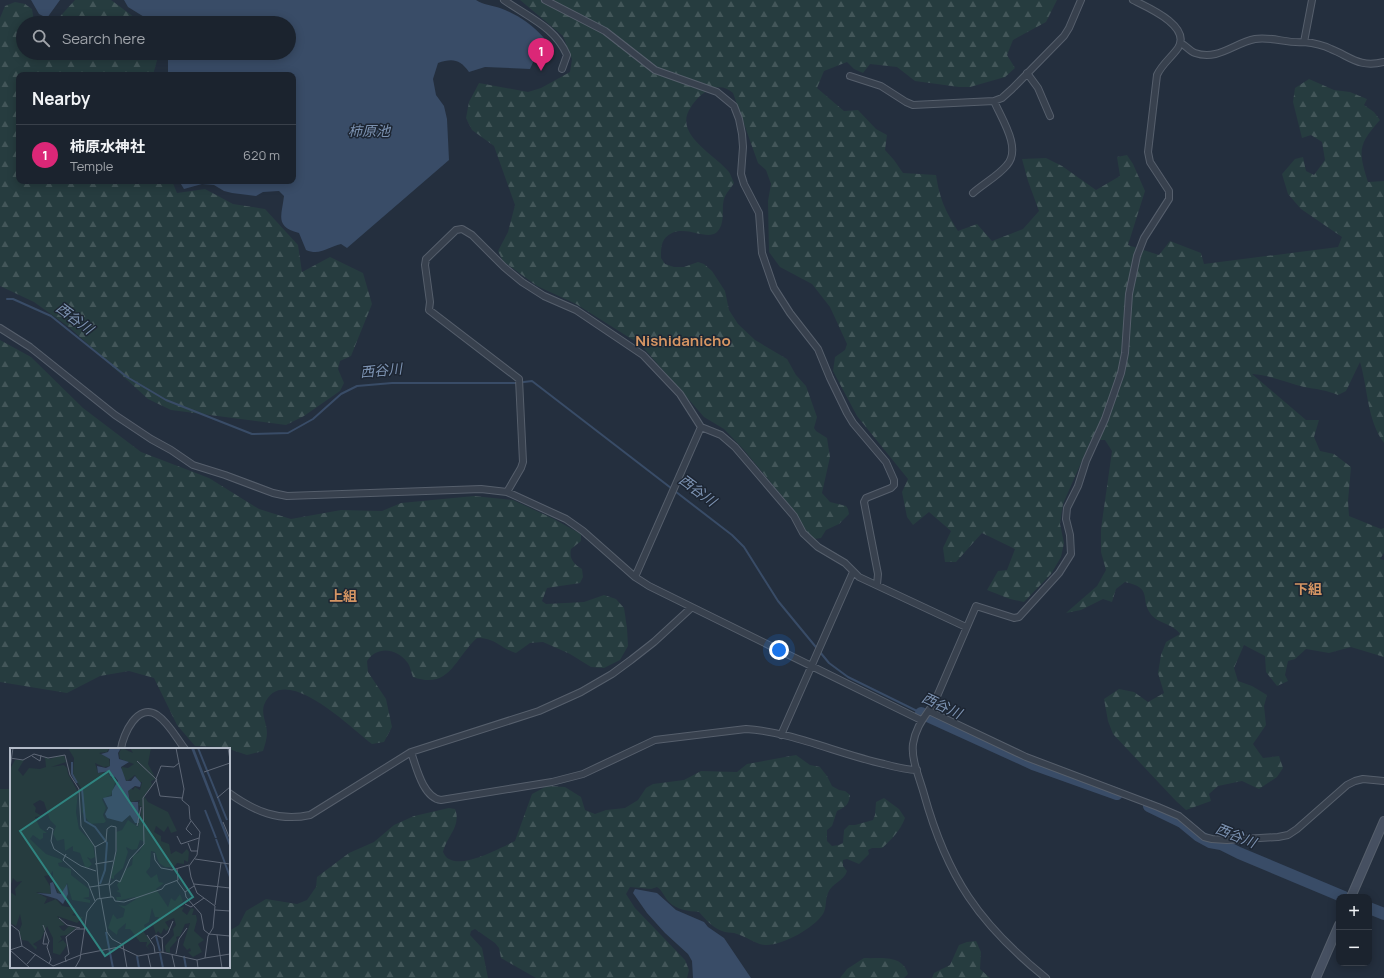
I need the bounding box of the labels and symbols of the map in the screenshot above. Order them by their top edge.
pin: 1 [528,38,554,71]
water label: 柿原池 [348,121,392,140]
water label: 西谷川 [53,298,99,339]
district label: Nishidanicho [635,330,731,351]
water label: 西谷川 [359,359,405,381]
water label: 西谷川 [676,470,722,511]
district label: 下組 [1294,579,1322,598]
district label: 上組 [329,586,357,605]
your location [769,640,789,660]
water label: 西谷川 [919,688,967,723]
inset map [10,748,230,968]
water label: 西谷川 [1213,818,1261,852]

